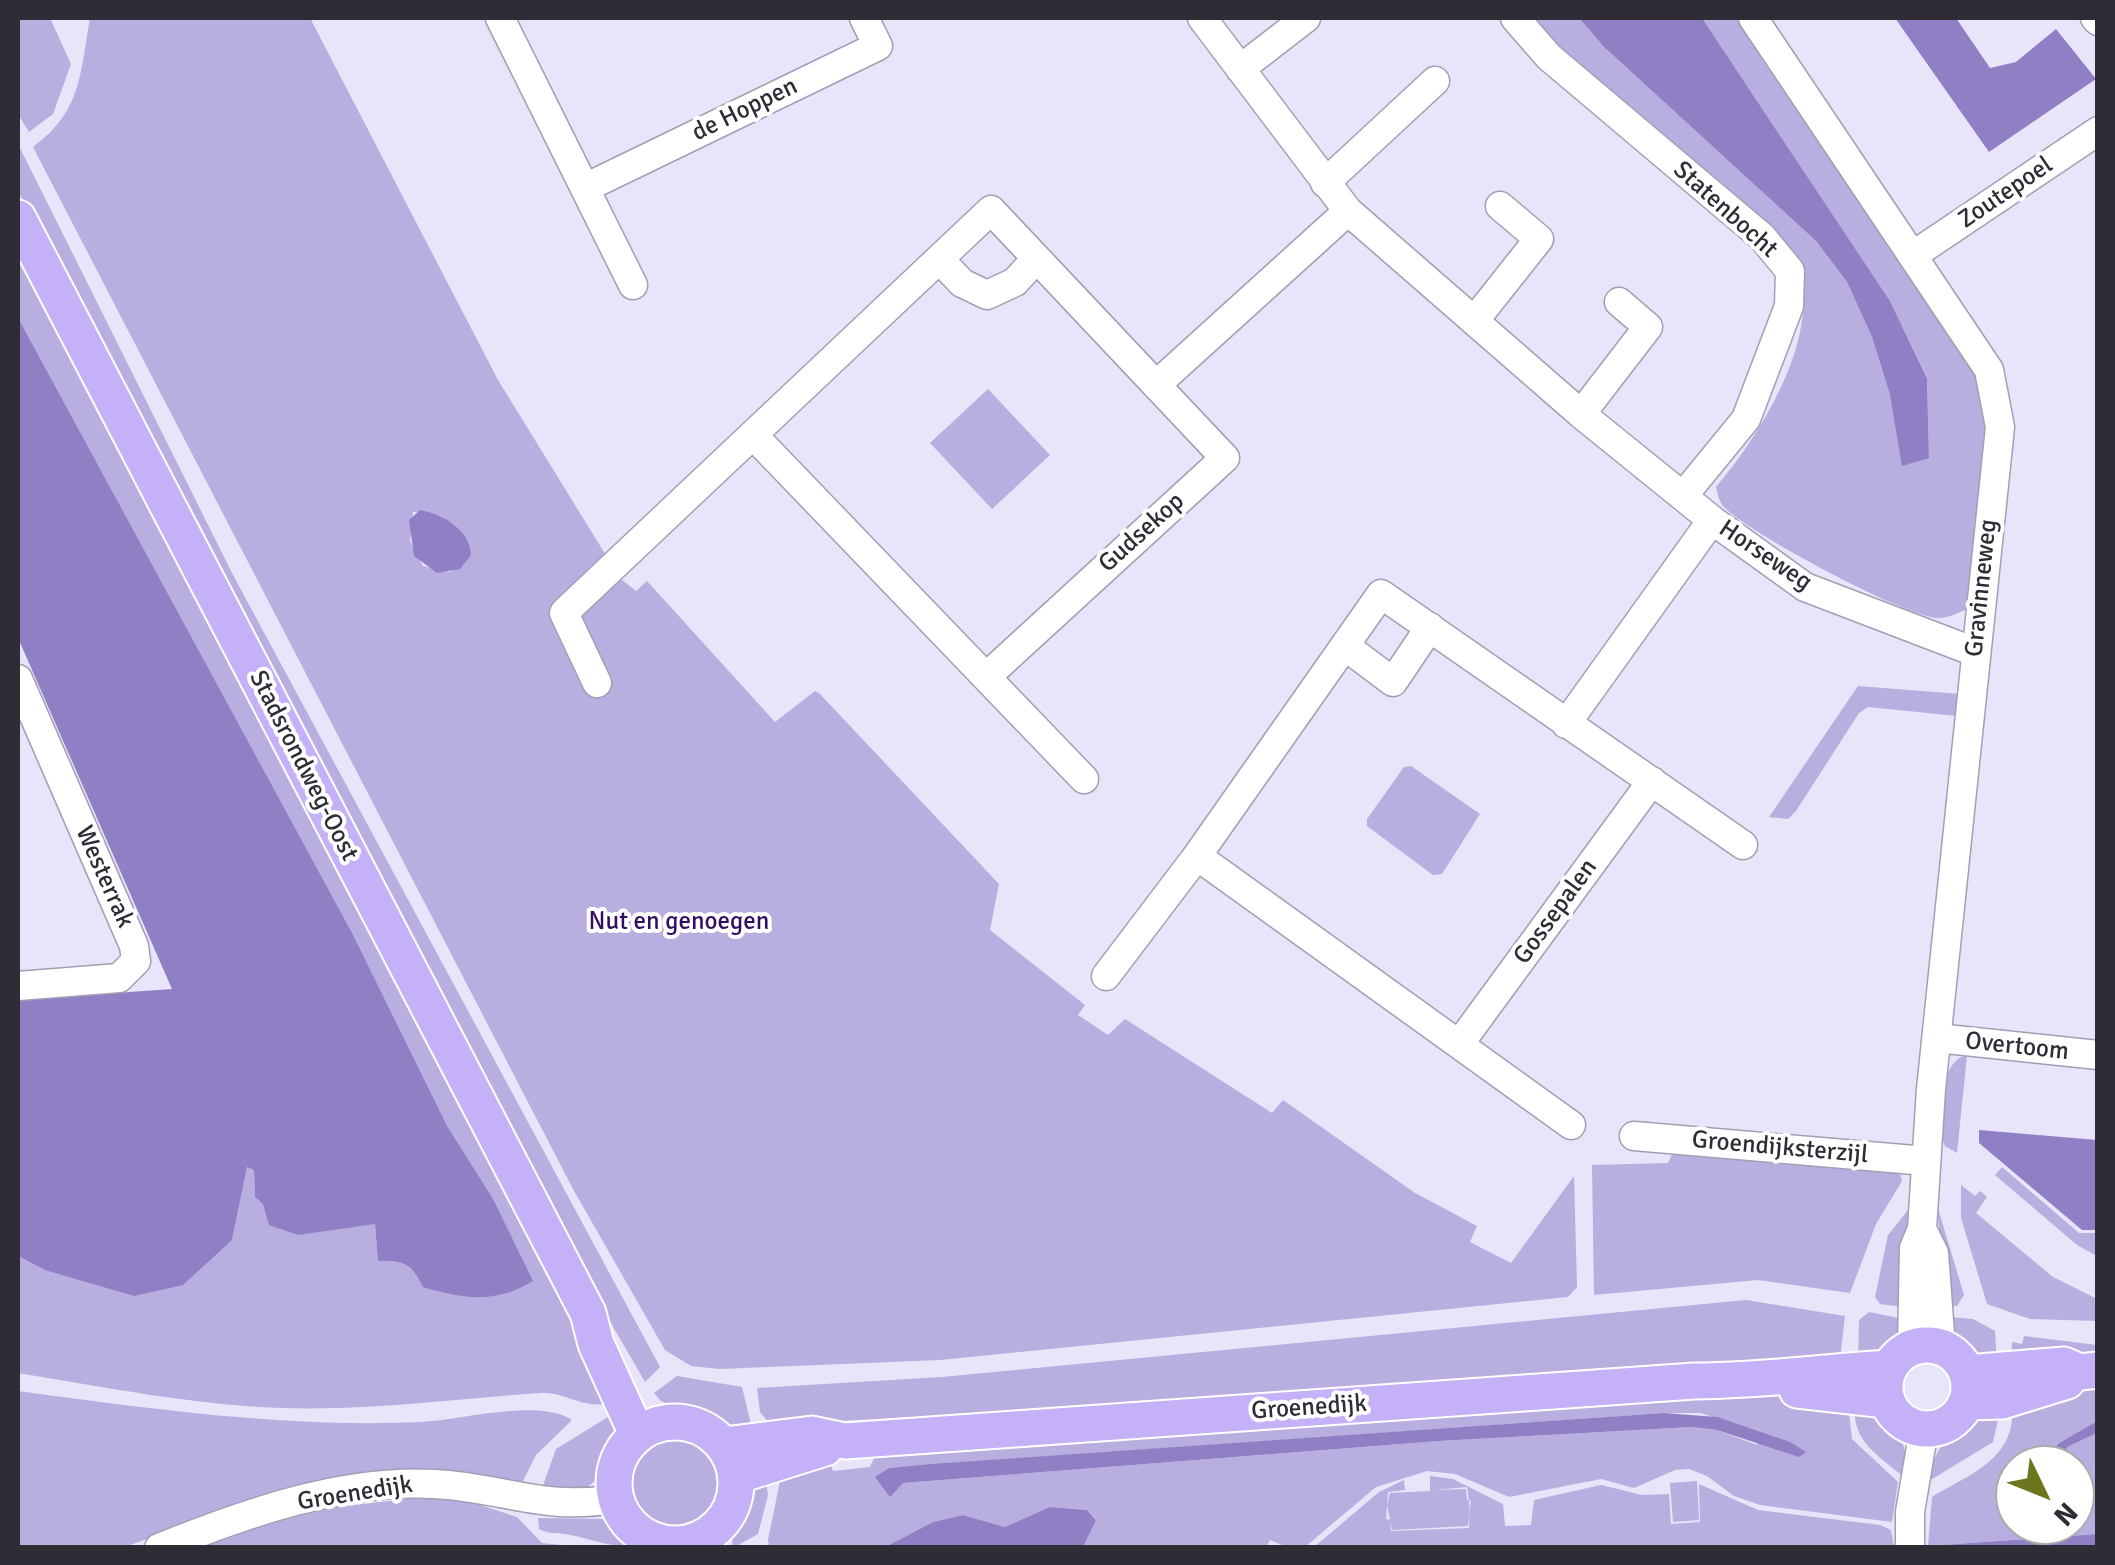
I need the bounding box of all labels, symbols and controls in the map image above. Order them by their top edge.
street label: de Hoppen [687,72,803,148]
street label: Zoutepoel [1953,151,2059,235]
street label: Statenbocht [1667,155,1783,265]
street label: Gudsekop [1093,487,1191,579]
street label: Horseweg [1713,514,1817,598]
street label: Gravinneweg [1960,518,2004,658]
street label: Stadsrondweg-Oost [242,666,364,866]
street label: Westerrak [68,821,140,933]
street label: Gossepalen [1508,854,1604,970]
park label: Nut en genoegen [589,907,769,937]
street label: Overtoom [1964,1027,2070,1067]
street label: Groendijksterzijl [1691,1125,1869,1171]
street label: Groenedijk [1250,1389,1368,1427]
north arrow [1995,1445,2095,1545]
street label: Groenedijk [295,1470,415,1518]
text: N [2046,1495,2085,1533]

